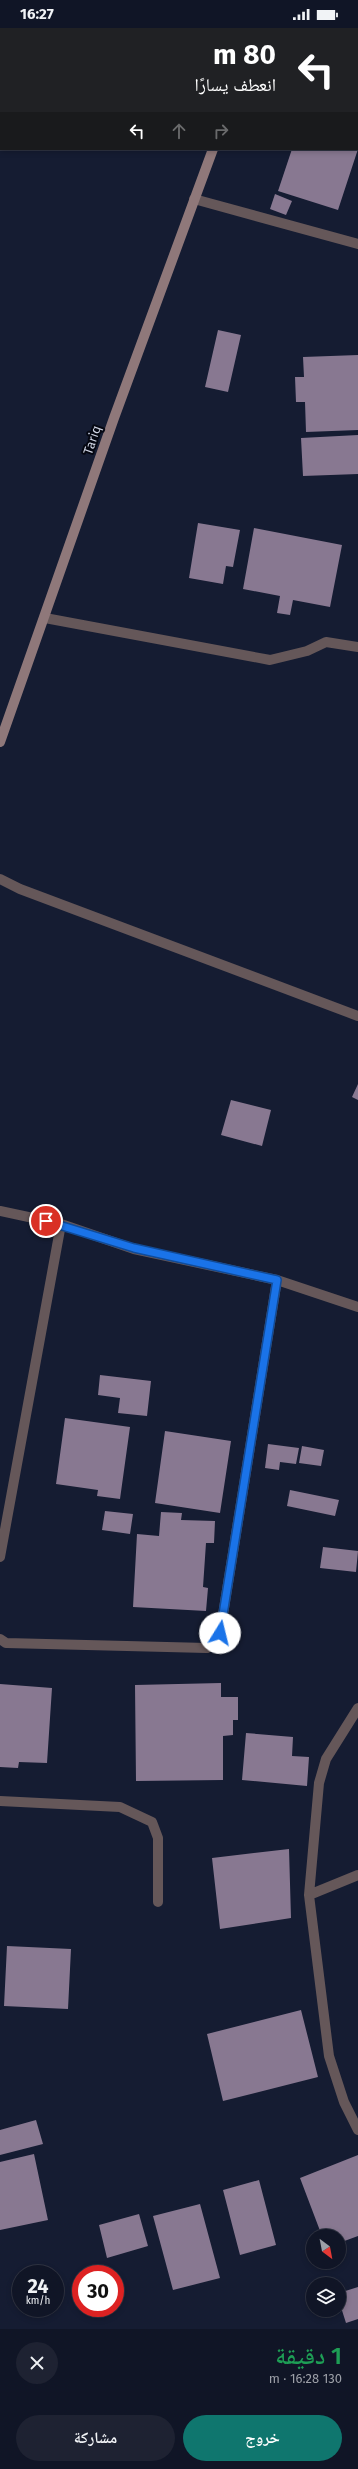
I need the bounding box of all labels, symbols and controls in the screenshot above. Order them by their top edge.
text: 16:27 [20,5,54,23]
text: 80 m [213,38,276,71]
icon: left [290,44,342,96]
text: انعطف يسارًا [195,74,276,96]
icon: left [126,120,148,142]
icon: ahead [168,120,190,142]
icon: right [210,120,232,142]
street label: Tariq [80,424,104,456]
pin [29,1204,63,1238]
icon: arrive [35,1210,57,1232]
position arrow [199,1612,241,1654]
north arrow [306,2229,346,2269]
map controls [306,2229,346,2317]
speed limit sign: 30 [72,2265,124,2317]
text: 24 [27,2274,49,2298]
button: layers [306,2277,346,2317]
text: km/h [26,2295,50,2307]
button: close [16,2342,58,2384]
text: 1 دقيقة [275,2342,342,2370]
text: 130 m · 16:28 [269,2371,342,2386]
button: مشاركة [16,2415,175,2461]
button: خروج [183,2415,342,2461]

